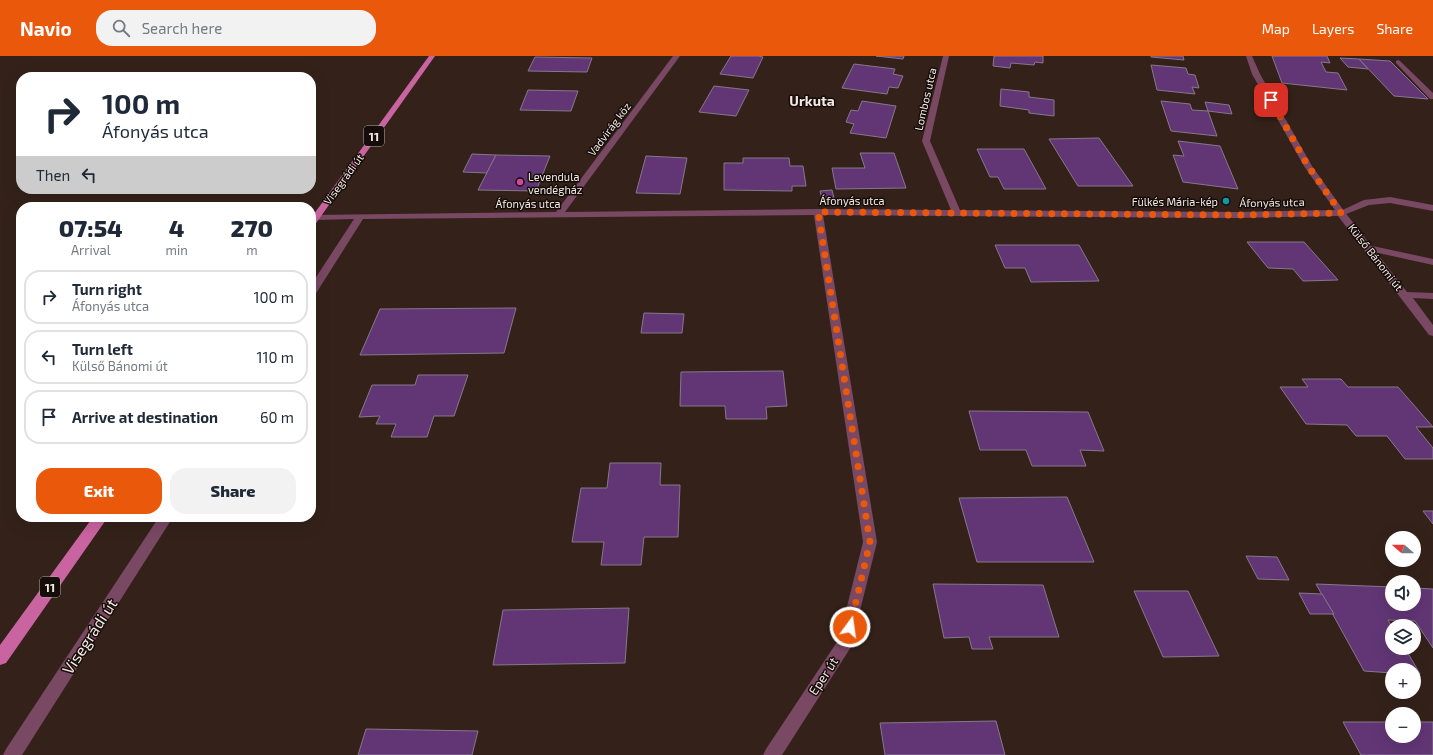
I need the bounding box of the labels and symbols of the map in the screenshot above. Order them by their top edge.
street label: Lombos utca [911,66,939,132]
pin [1254,83,1288,117]
district label: Urkuta [789,92,835,109]
street label: Vadvirág köz [585,99,634,158]
road number: 11 [364,126,384,146]
street label: Visegrádi út [320,151,366,207]
place label: Levendula vendégház [528,170,583,196]
marker: Levendula vendégház [515,177,525,187]
street label: Áfonyás utca [819,194,885,207]
place label: Fülkés Mária-kép [1132,195,1218,208]
street label: Áfonyás utca [1239,195,1305,209]
marker: Fülkés Mária-kép [1221,196,1231,206]
street label: Áfonyás utca [495,197,561,210]
street label: Külső Bánomi út [1346,221,1406,293]
north arrow [1385,531,1421,567]
road number: 11 [40,577,60,597]
street label: Visegrádi út [57,595,121,677]
position arrow [829,606,871,648]
street label: Eper út [805,654,841,698]

